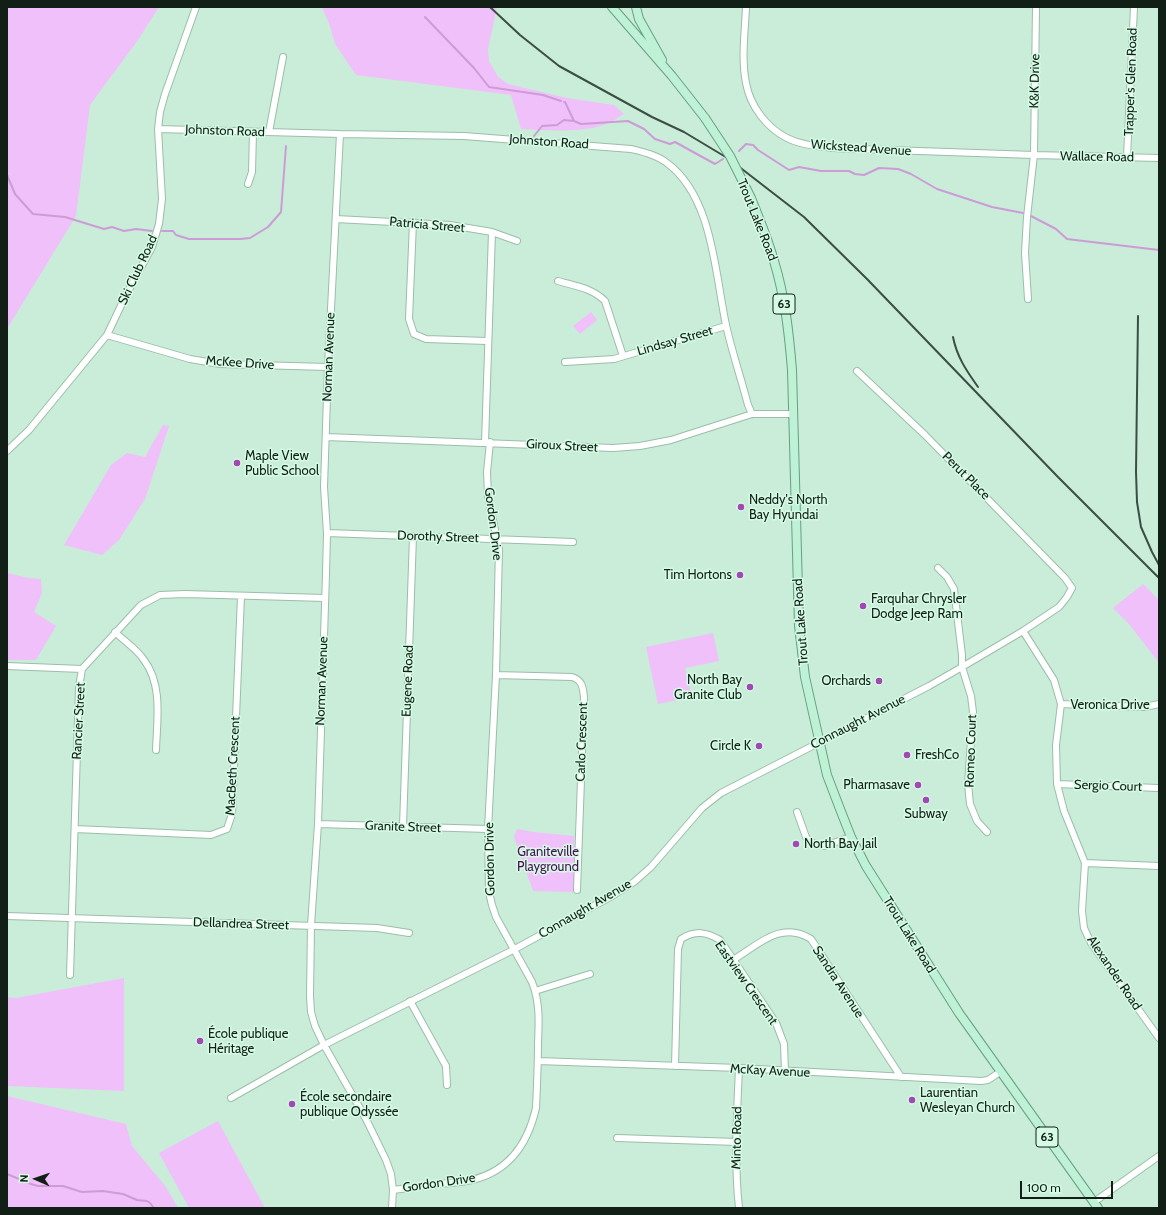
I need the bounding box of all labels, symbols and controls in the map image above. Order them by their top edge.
street label: Trapper's Glen Road [1121,28,1141,136]
street label: K&K Drive [1027,54,1043,108]
street label: Johnston Road [185,122,265,140]
street label: Johnston Road [509,131,589,153]
street label: Wickstead Avenue [810,137,912,159]
street label: Wallace Road [1060,149,1134,165]
street label: Trout Lake Road [733,177,781,263]
street label: Patricia Street [389,214,465,236]
street label: Ski Club Road [115,233,161,307]
road number: 63 [773,294,795,314]
street label: Norman Avenue [320,312,338,402]
street label: Lindsay Street [635,323,715,359]
street label: McKee Drive [205,353,275,373]
street label: Giroux Street [526,436,598,456]
place label: Maple View Public School [245,448,319,479]
street label: Perut Place [939,449,993,503]
marker: Maple View Public School [232,458,242,468]
street label: Gordon Drive [481,487,505,561]
place label: Neddy's North Bay Hyundai [749,492,828,523]
marker: Neddy's North Bay Hyundai [736,502,746,512]
street label: Dorothy Street [397,528,479,546]
place label: Tim Hortons [664,567,732,583]
marker: Tim Hortons [735,570,745,580]
street label: Trout Lake Road [790,578,812,666]
place label: Farquhar Chrysler Dodge Jeep Ram [871,591,966,622]
marker: Farquhar Chrysler Dodge Jeep Ram [858,601,868,611]
street label: Norman Avenue [313,636,331,726]
street label: Eugene Road [399,645,417,717]
place label: North Bay Granite Club [674,672,742,703]
place label: Orchards [821,673,871,689]
marker: Orchards [874,676,884,686]
street label: Rancier Street [69,682,89,760]
marker: North Bay Granite Club [745,682,755,692]
street label: Connaught Avenue [808,691,908,753]
street label: Veronica Drive [1070,697,1150,713]
street label: Carlo Crescent [573,702,591,782]
street label: Romeo Court [962,714,980,788]
street label: MacBeth Crescent [223,716,243,816]
place label: Circle K [710,738,751,754]
marker: Circle K [754,741,764,751]
place label: FreshCo [915,747,959,763]
marker: FreshCo [902,750,912,760]
place label: Pharmasave [843,777,910,793]
street label: Sergio Court [1074,777,1142,795]
marker: Pharmasave [913,780,923,790]
marker: Subway [921,795,931,805]
place label: Subway [904,806,948,822]
street label: Granite Street [365,818,441,836]
street label: Gordon Drive [482,822,498,896]
place label: North Bay Jail [804,836,877,852]
marker: North Bay Jail [791,839,801,849]
park label: Graniteville Playground [517,844,579,875]
street label: Connaught Avenue [536,876,634,942]
street label: Trout Lake Road [879,894,939,976]
street label: Dellandrea Street [193,915,289,933]
street label: Alexander Road [1083,933,1145,1013]
street label: Eastview Crescent [711,938,781,1028]
street label: Sandra Avenue [809,943,867,1021]
place label: École publique Héritage [208,1026,288,1057]
marker: École publique Héritage [195,1036,205,1046]
street label: McKay Avenue [730,1061,810,1081]
place label: Laurentian Wesleyan Church [920,1085,1015,1116]
place label: École secondaire publique Odyssée [300,1089,398,1120]
marker: Laurentian Wesleyan Church [907,1095,917,1105]
marker: École secondaire publique Odyssée [287,1099,297,1109]
street label: Minto Road [729,1106,745,1170]
road number: 63 [1036,1127,1058,1147]
north arrow [16,1159,56,1199]
street label: Gordon Drive [402,1170,476,1196]
scale bar [1022,1173,1115,1199]
text: N [17,1174,31,1183]
text: 100 m [1027,1180,1061,1195]

